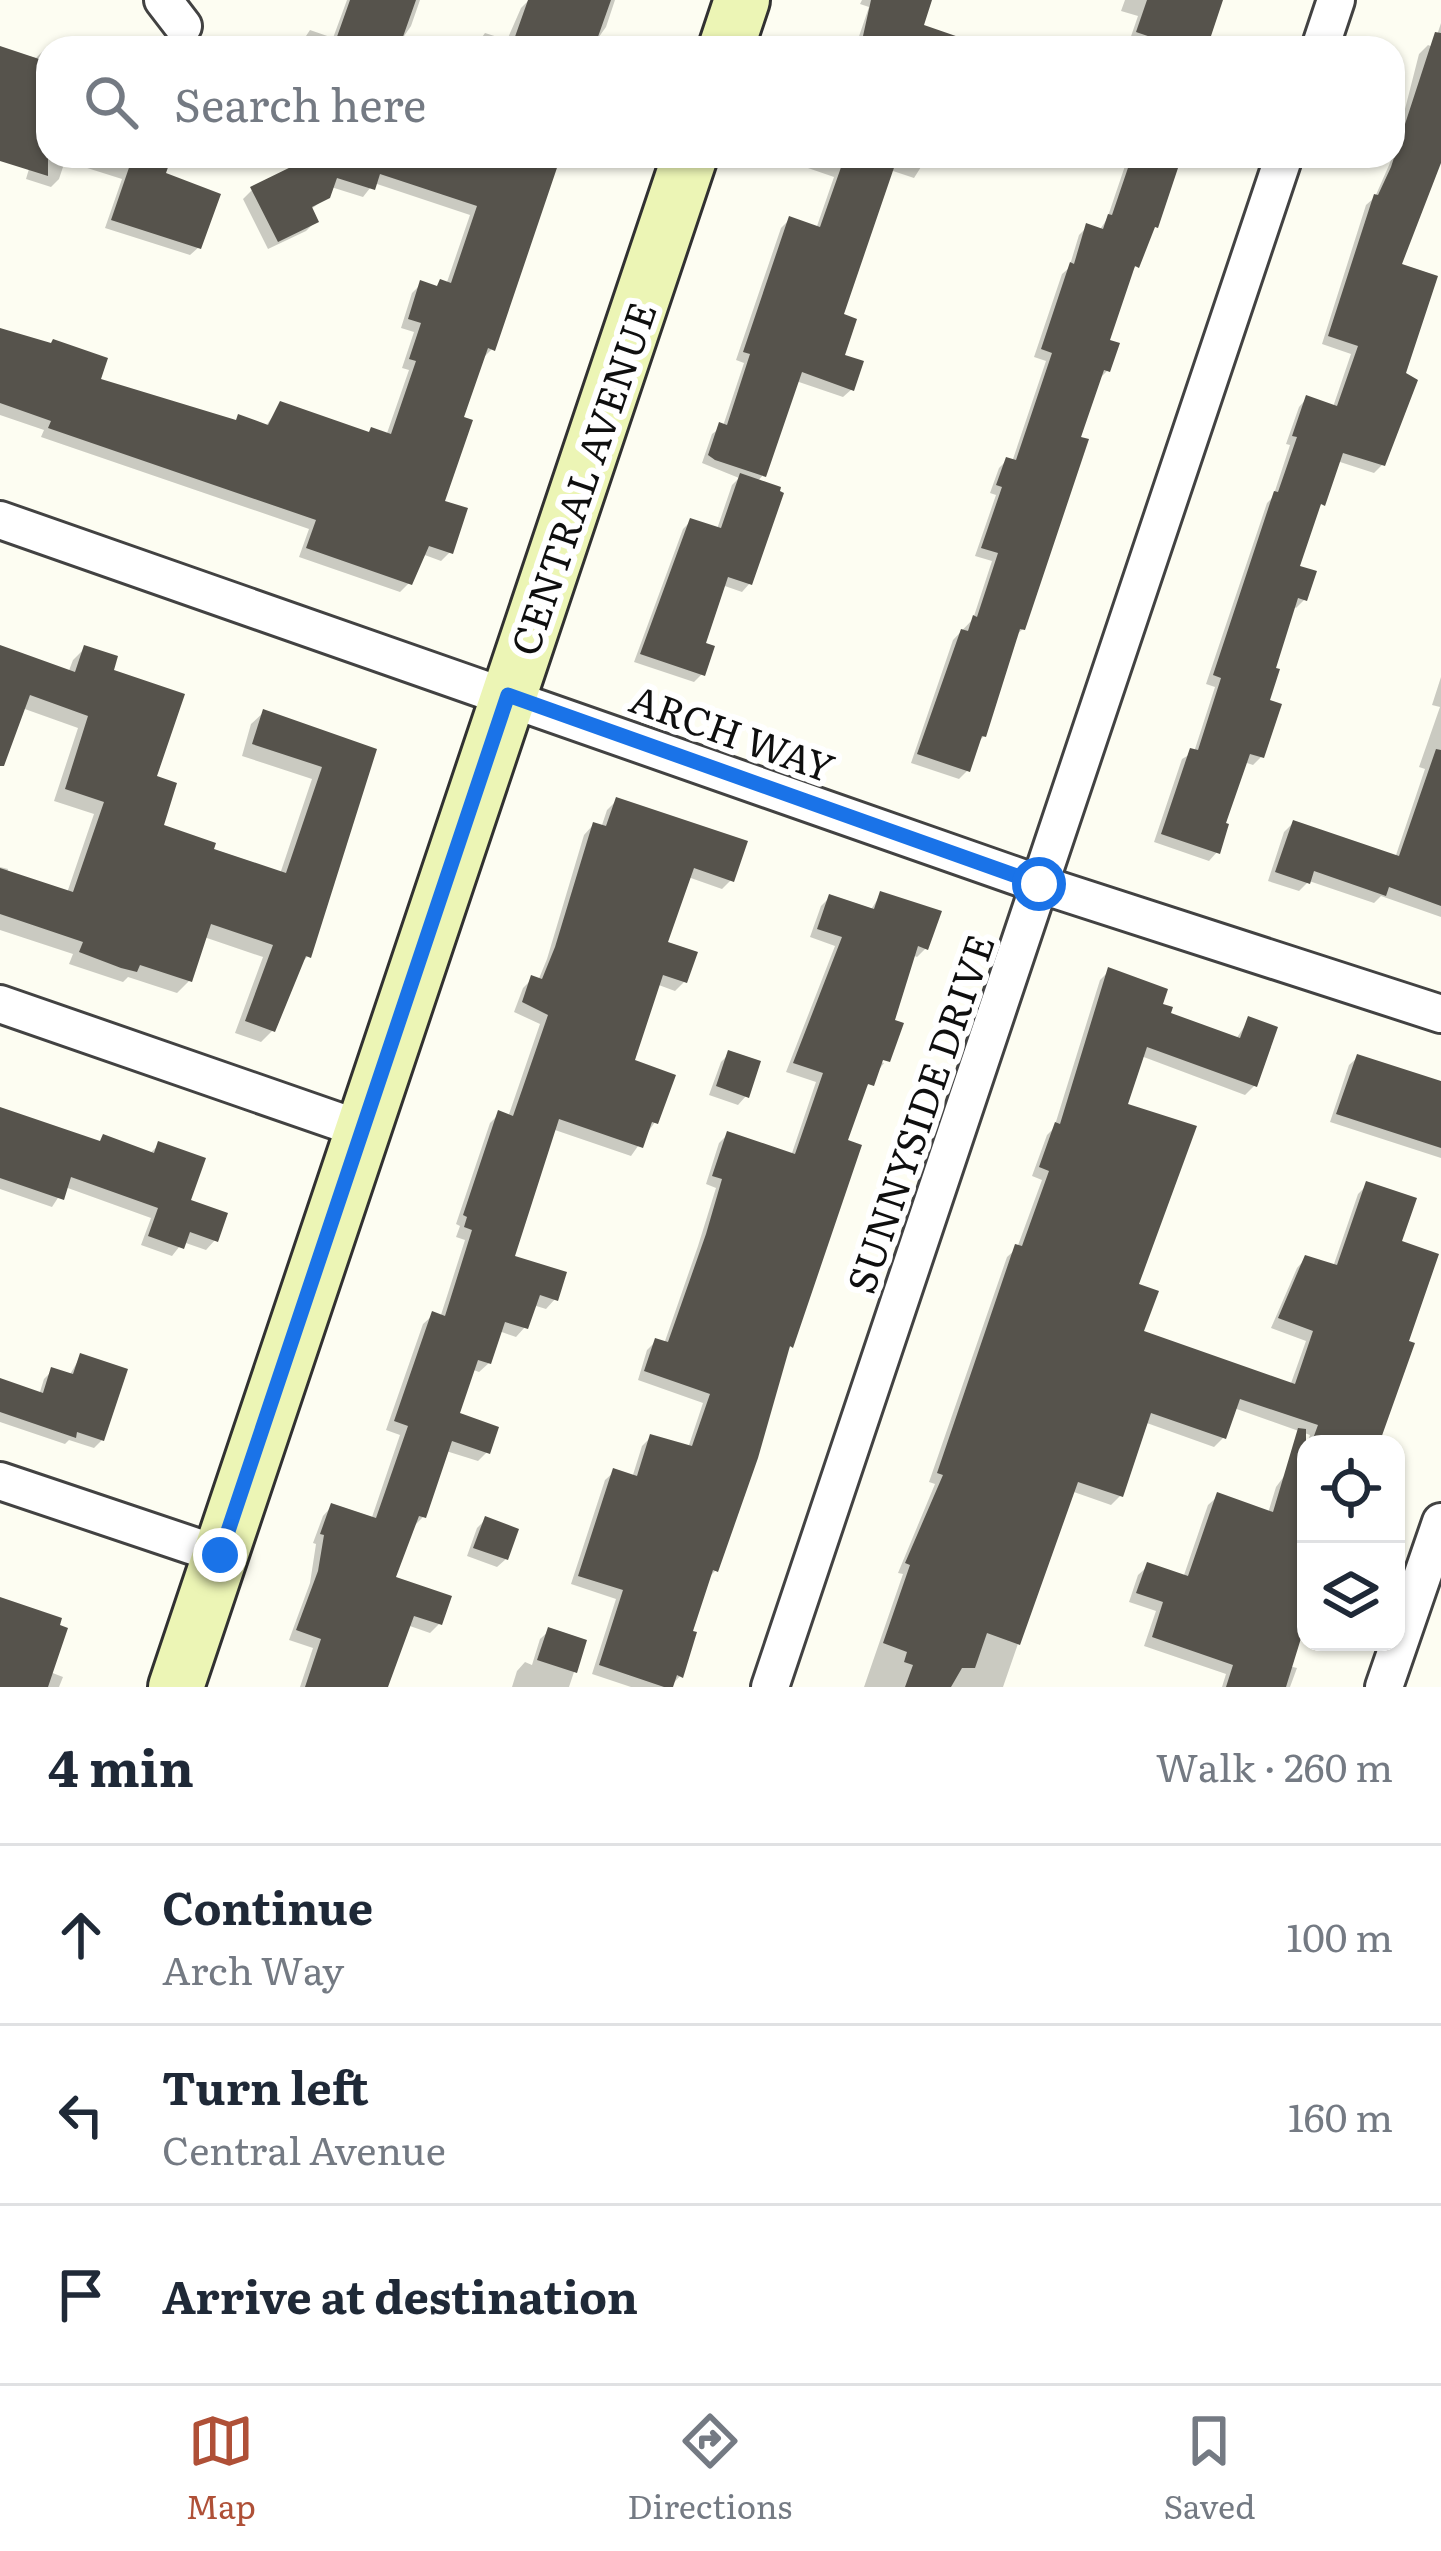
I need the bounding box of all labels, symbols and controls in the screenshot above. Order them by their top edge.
search box [36,36,1405,168]
icon: search [78,69,144,135]
text: Search here [174,69,426,136]
street label: CENTRAL AVENUE [493,294,669,662]
street label: ARCH WAY [623,667,844,795]
route start [1012,857,1066,911]
street label: SUNNYSIDE DRIVE [829,926,1007,1300]
map controls [1297,1435,1405,1651]
button: locate [1297,1435,1405,1543]
route end [193,1528,247,1582]
button: layers [1297,1543,1405,1651]
text: 4 min [48,1727,194,1803]
text: Walk · 260 m [1156,1736,1393,1794]
text: Continue [162,1872,373,1939]
icon: ahead [48,1902,114,1968]
text: 100 m [1286,1906,1393,1964]
text: Arch Way [162,1939,344,1997]
text: Turn left [162,2052,369,2119]
icon: left [48,2082,114,2148]
text: 160 m [1288,2086,1393,2144]
text: Central Avenue [162,2119,446,2177]
text: Arrive at destination [162,2261,638,2328]
icon: arrive [48,2262,114,2328]
tab: Map [186,2408,256,2529]
tab: Directions [627,2408,792,2529]
tab: Saved [1163,2408,1255,2529]

